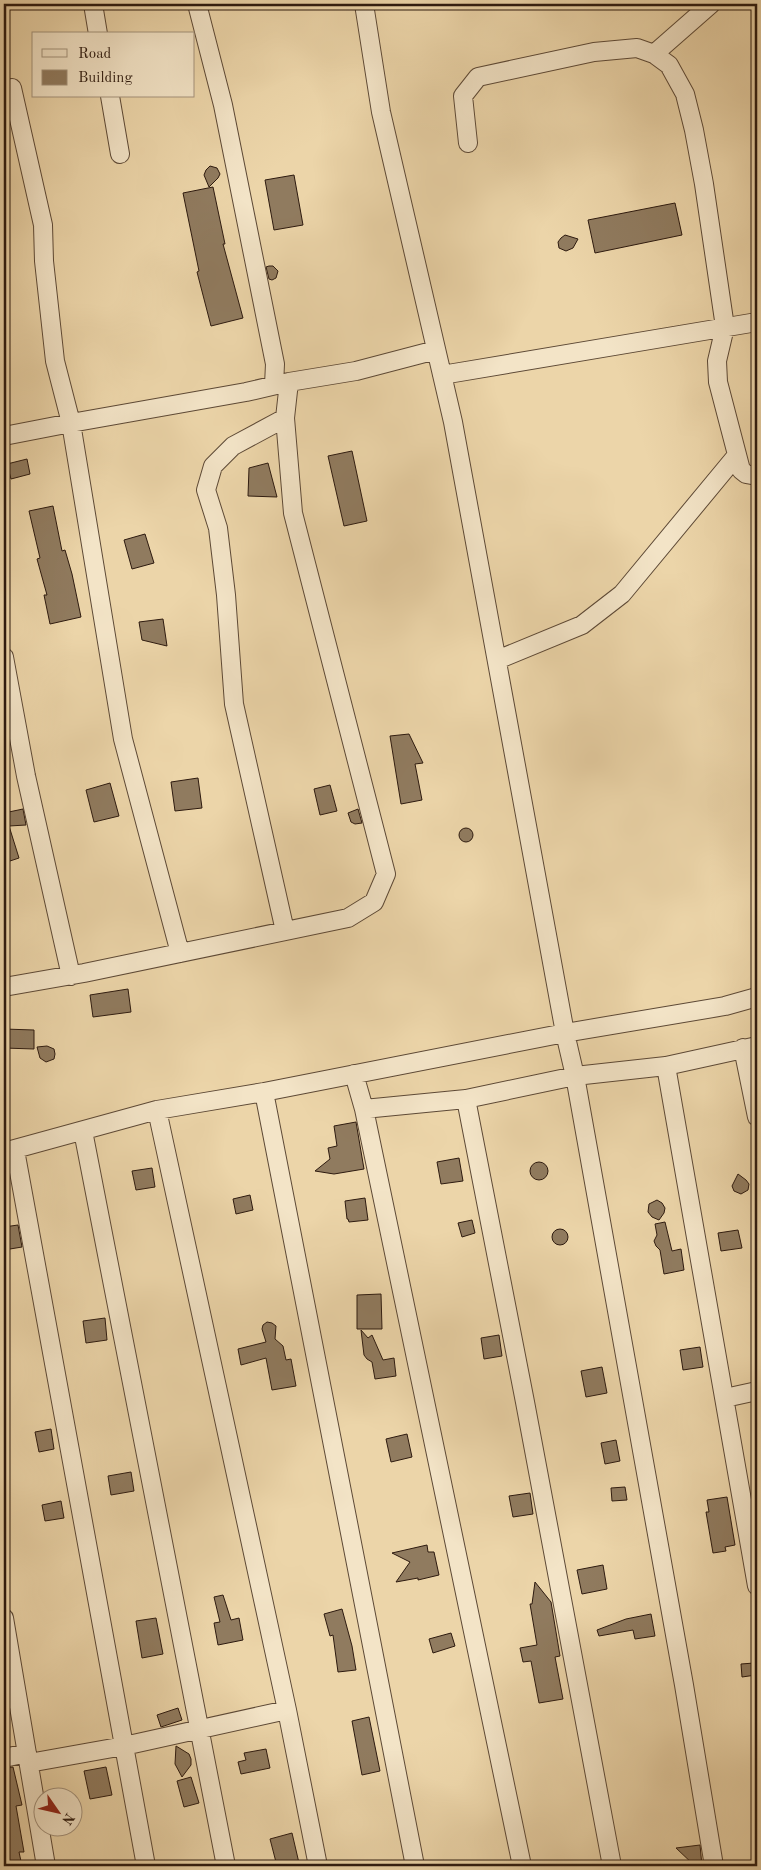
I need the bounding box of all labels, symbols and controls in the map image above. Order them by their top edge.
legend [32,32,195,98]
text: Road [78,47,112,62]
text: Building [78,71,133,86]
north arrow [32,1788,82,1838]
text: N [59,1810,77,1827]

